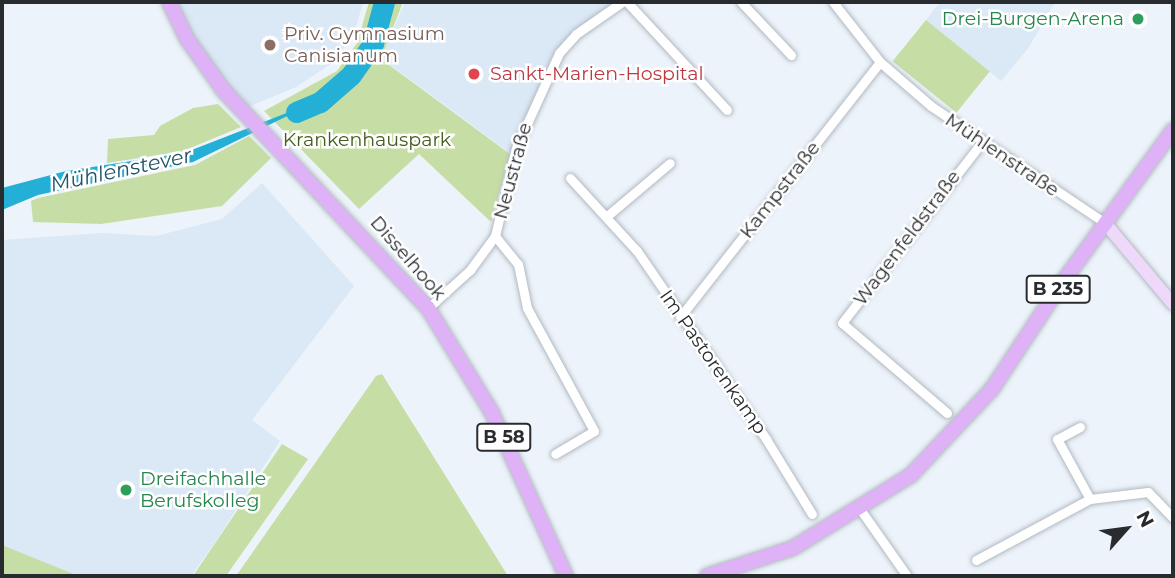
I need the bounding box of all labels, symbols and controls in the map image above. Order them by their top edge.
place label: Drei-Burgen-Arena [942,8,1124,30]
marker: Drei-Burgen-Arena [1130,11,1146,27]
place label: Priv. Gymnasium Canisianum [284,23,445,67]
marker: Priv. Gymnasium Canisianum [262,37,278,53]
place label: Sankt-Marien-Hospital [490,63,704,85]
marker: Sankt-Marien-Hospital [464,64,484,84]
street label: Mühlenstraße [941,109,1063,201]
street label: Neustraße [489,120,537,222]
park label: Krankenhauspark [283,129,451,151]
street label: Kampstraße [735,137,825,243]
water label: Mühlenstever [48,143,194,197]
street label: Wagenfeldstraße [849,166,965,310]
street label: Disselhook [365,211,451,305]
road number: B 235 [1025,274,1091,304]
street label: Im Pastorenkamp [655,285,771,439]
road number: B 58 [476,422,532,452]
place label: Dreifachhalle Berufskolleg [140,468,266,512]
marker: Dreifachhalle Berufskolleg [118,482,134,498]
north arrow [1091,494,1161,564]
text: N [1131,507,1159,531]

